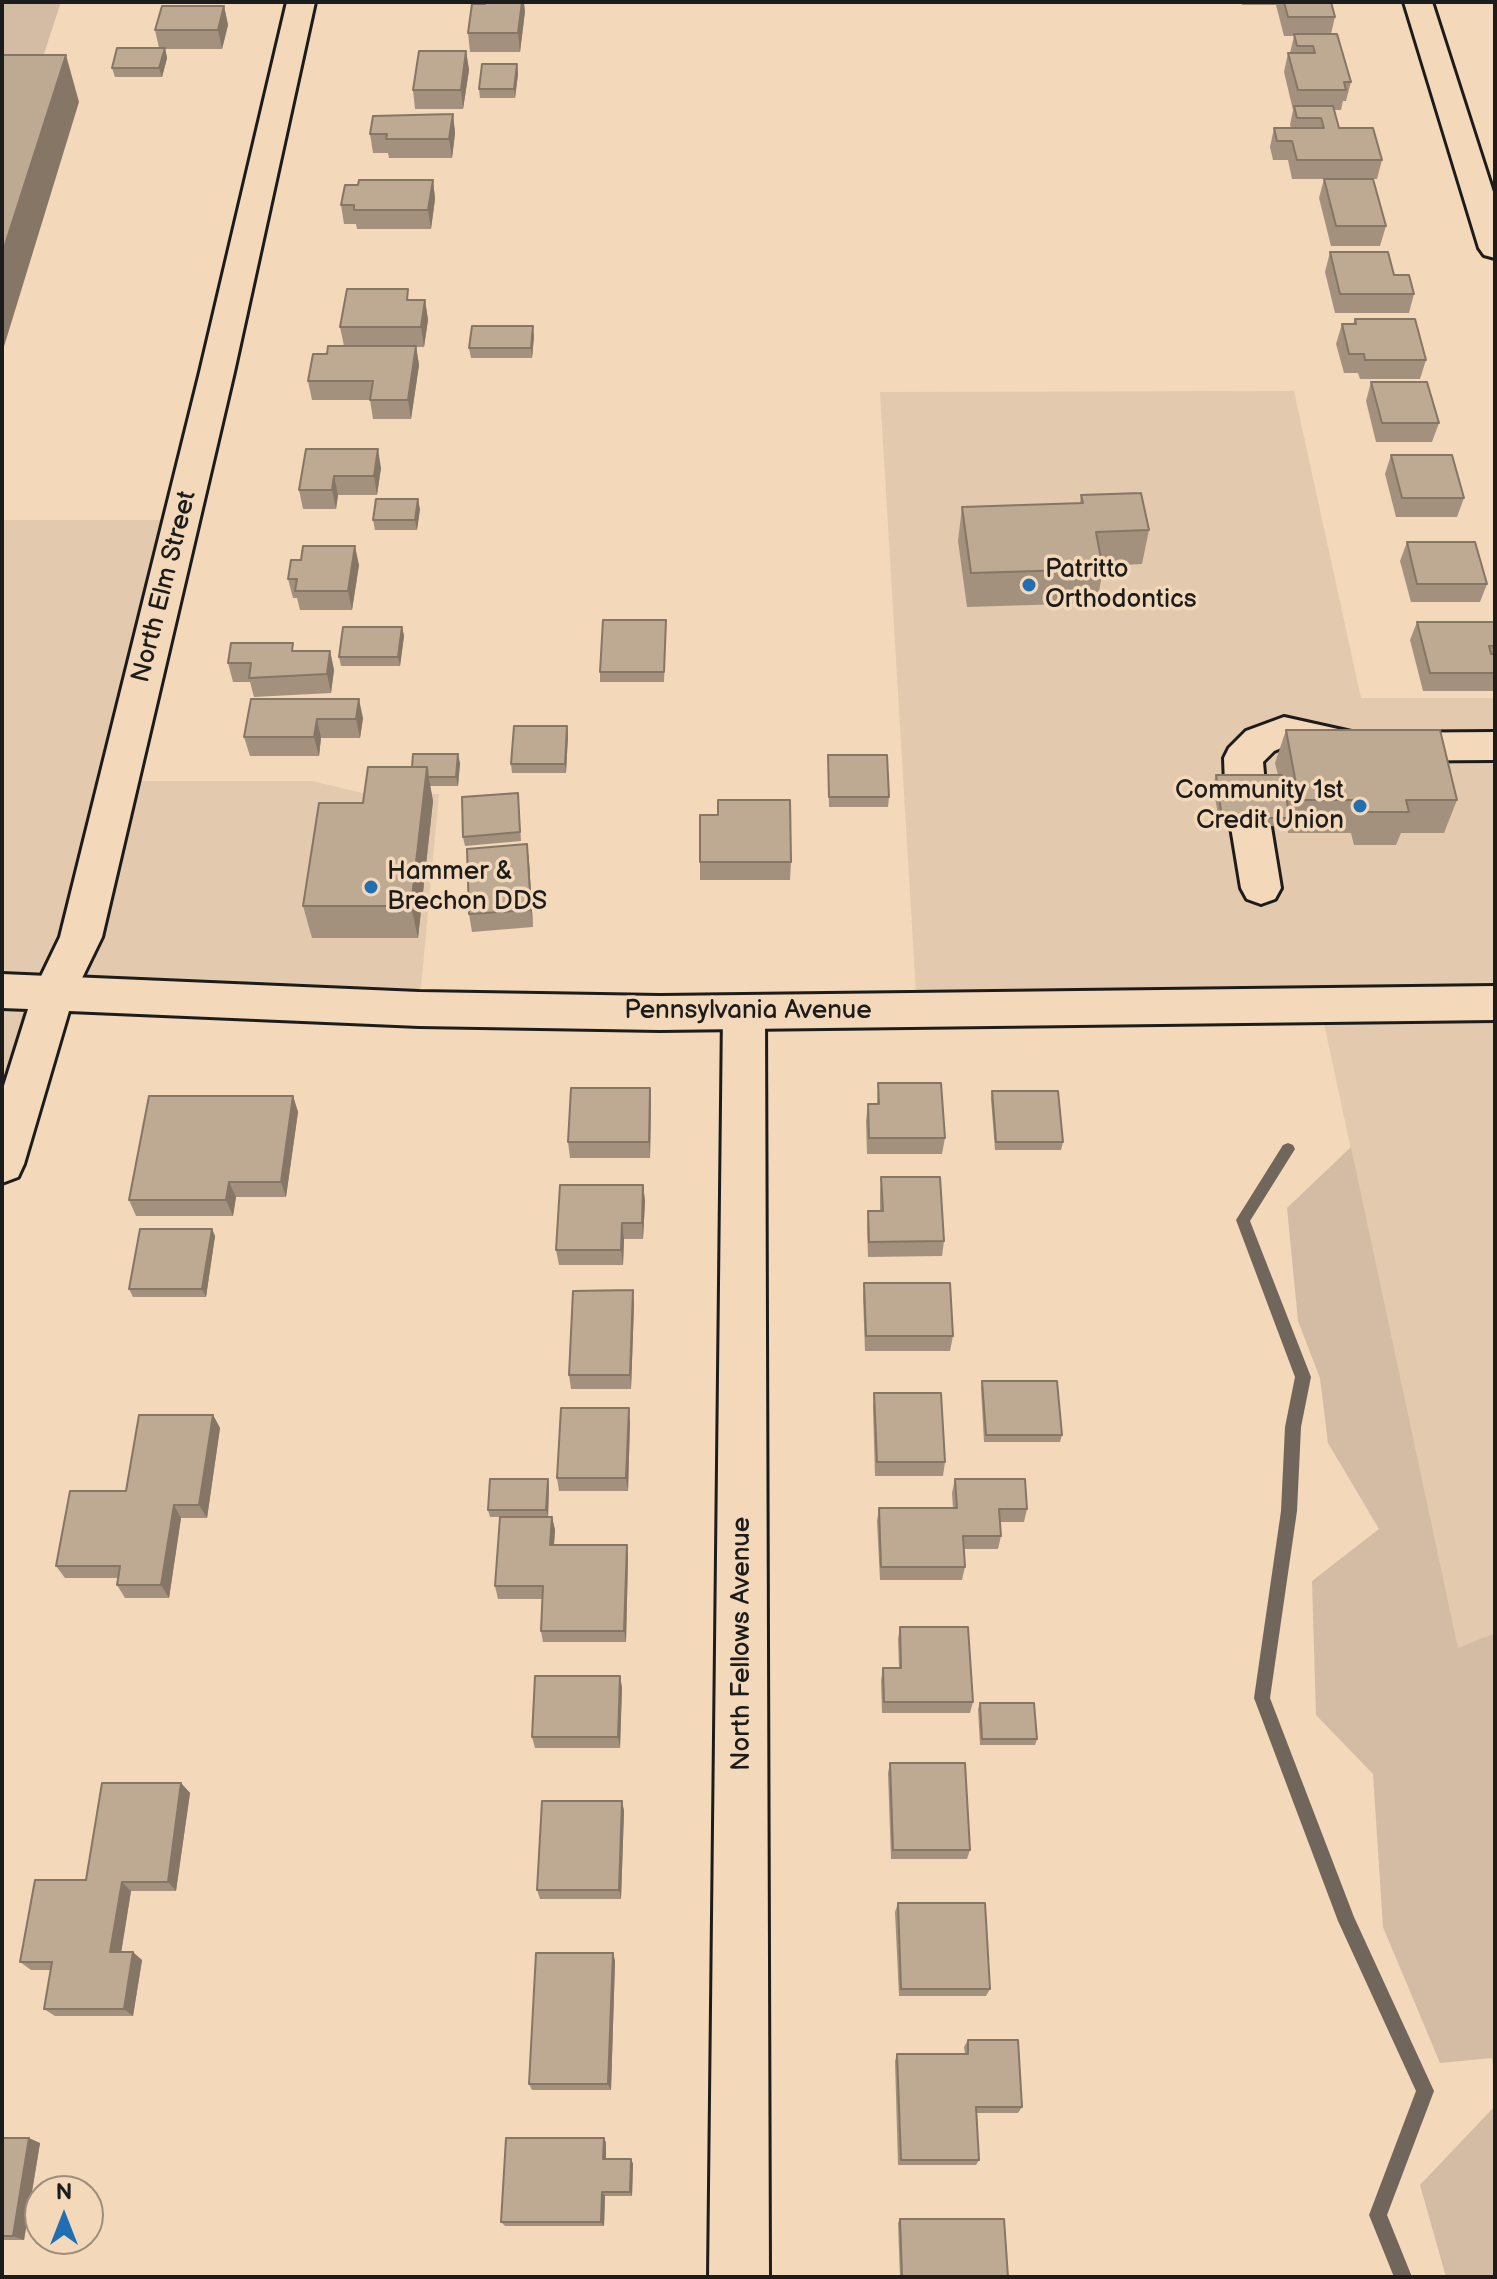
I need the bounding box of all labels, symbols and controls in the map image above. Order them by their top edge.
street label: North Elm Street [126,488,204,686]
place label: Patritto Orthodontics [1045,554,1197,616]
marker: Patritto Orthodontics [1020,576,1038,594]
place label: Community 1st Credit Union [1175,775,1344,836]
marker: Community 1st Credit Union [1351,797,1369,815]
place label: Hammer & Brechon DDS [387,856,547,918]
marker: Hammer & Brechon DDS [362,878,380,896]
street label: Pennsylvania Avenue [624,995,872,1027]
street label: North Fellows Avenue [726,1517,758,1771]
north arrow [24,2175,104,2255]
text: N [56,2179,72,2206]

